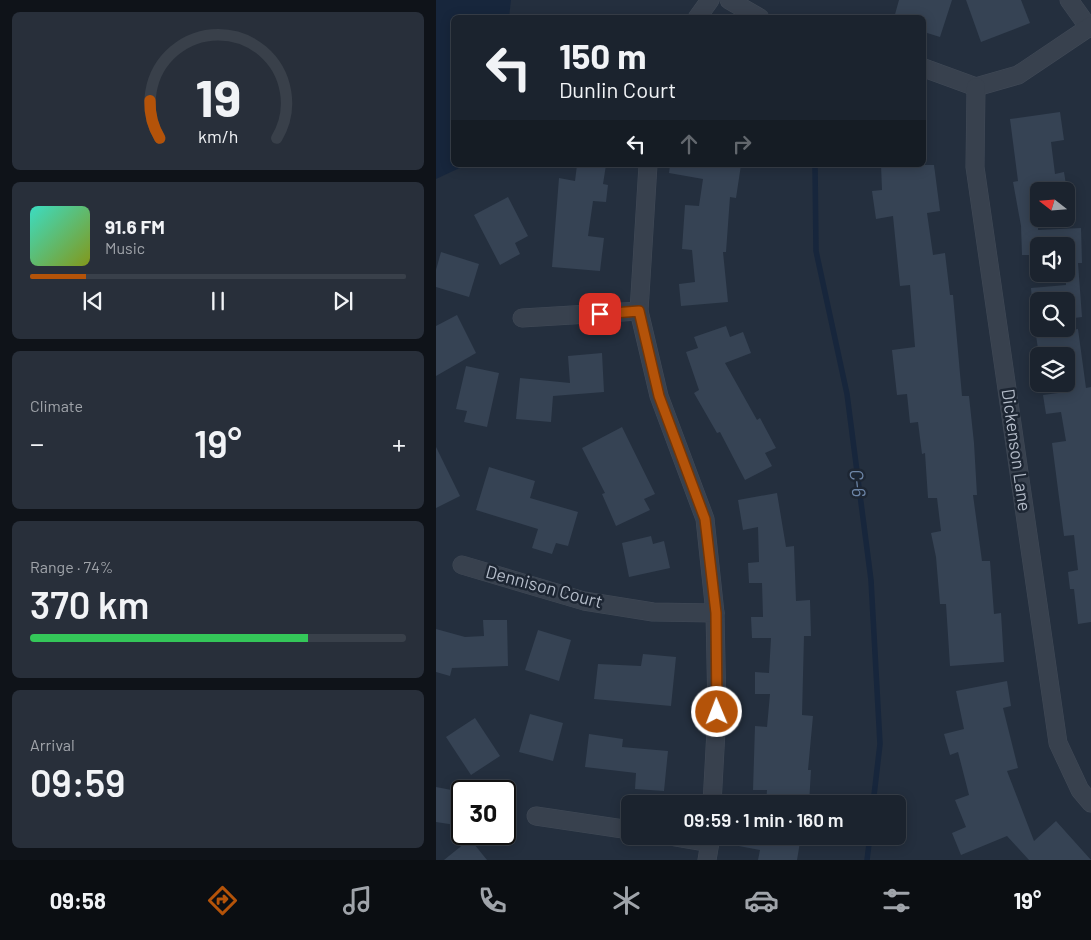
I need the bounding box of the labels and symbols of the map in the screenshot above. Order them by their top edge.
north arrow [1030,182,1075,228]
pin [579,293,621,335]
street label: Dickenson Lane [998,387,1036,513]
water label: C-6 [845,468,872,499]
street label: Dennison Court [483,560,605,612]
position arrow [690,685,742,737]
speed limit sign: 30 [451,780,516,845]

